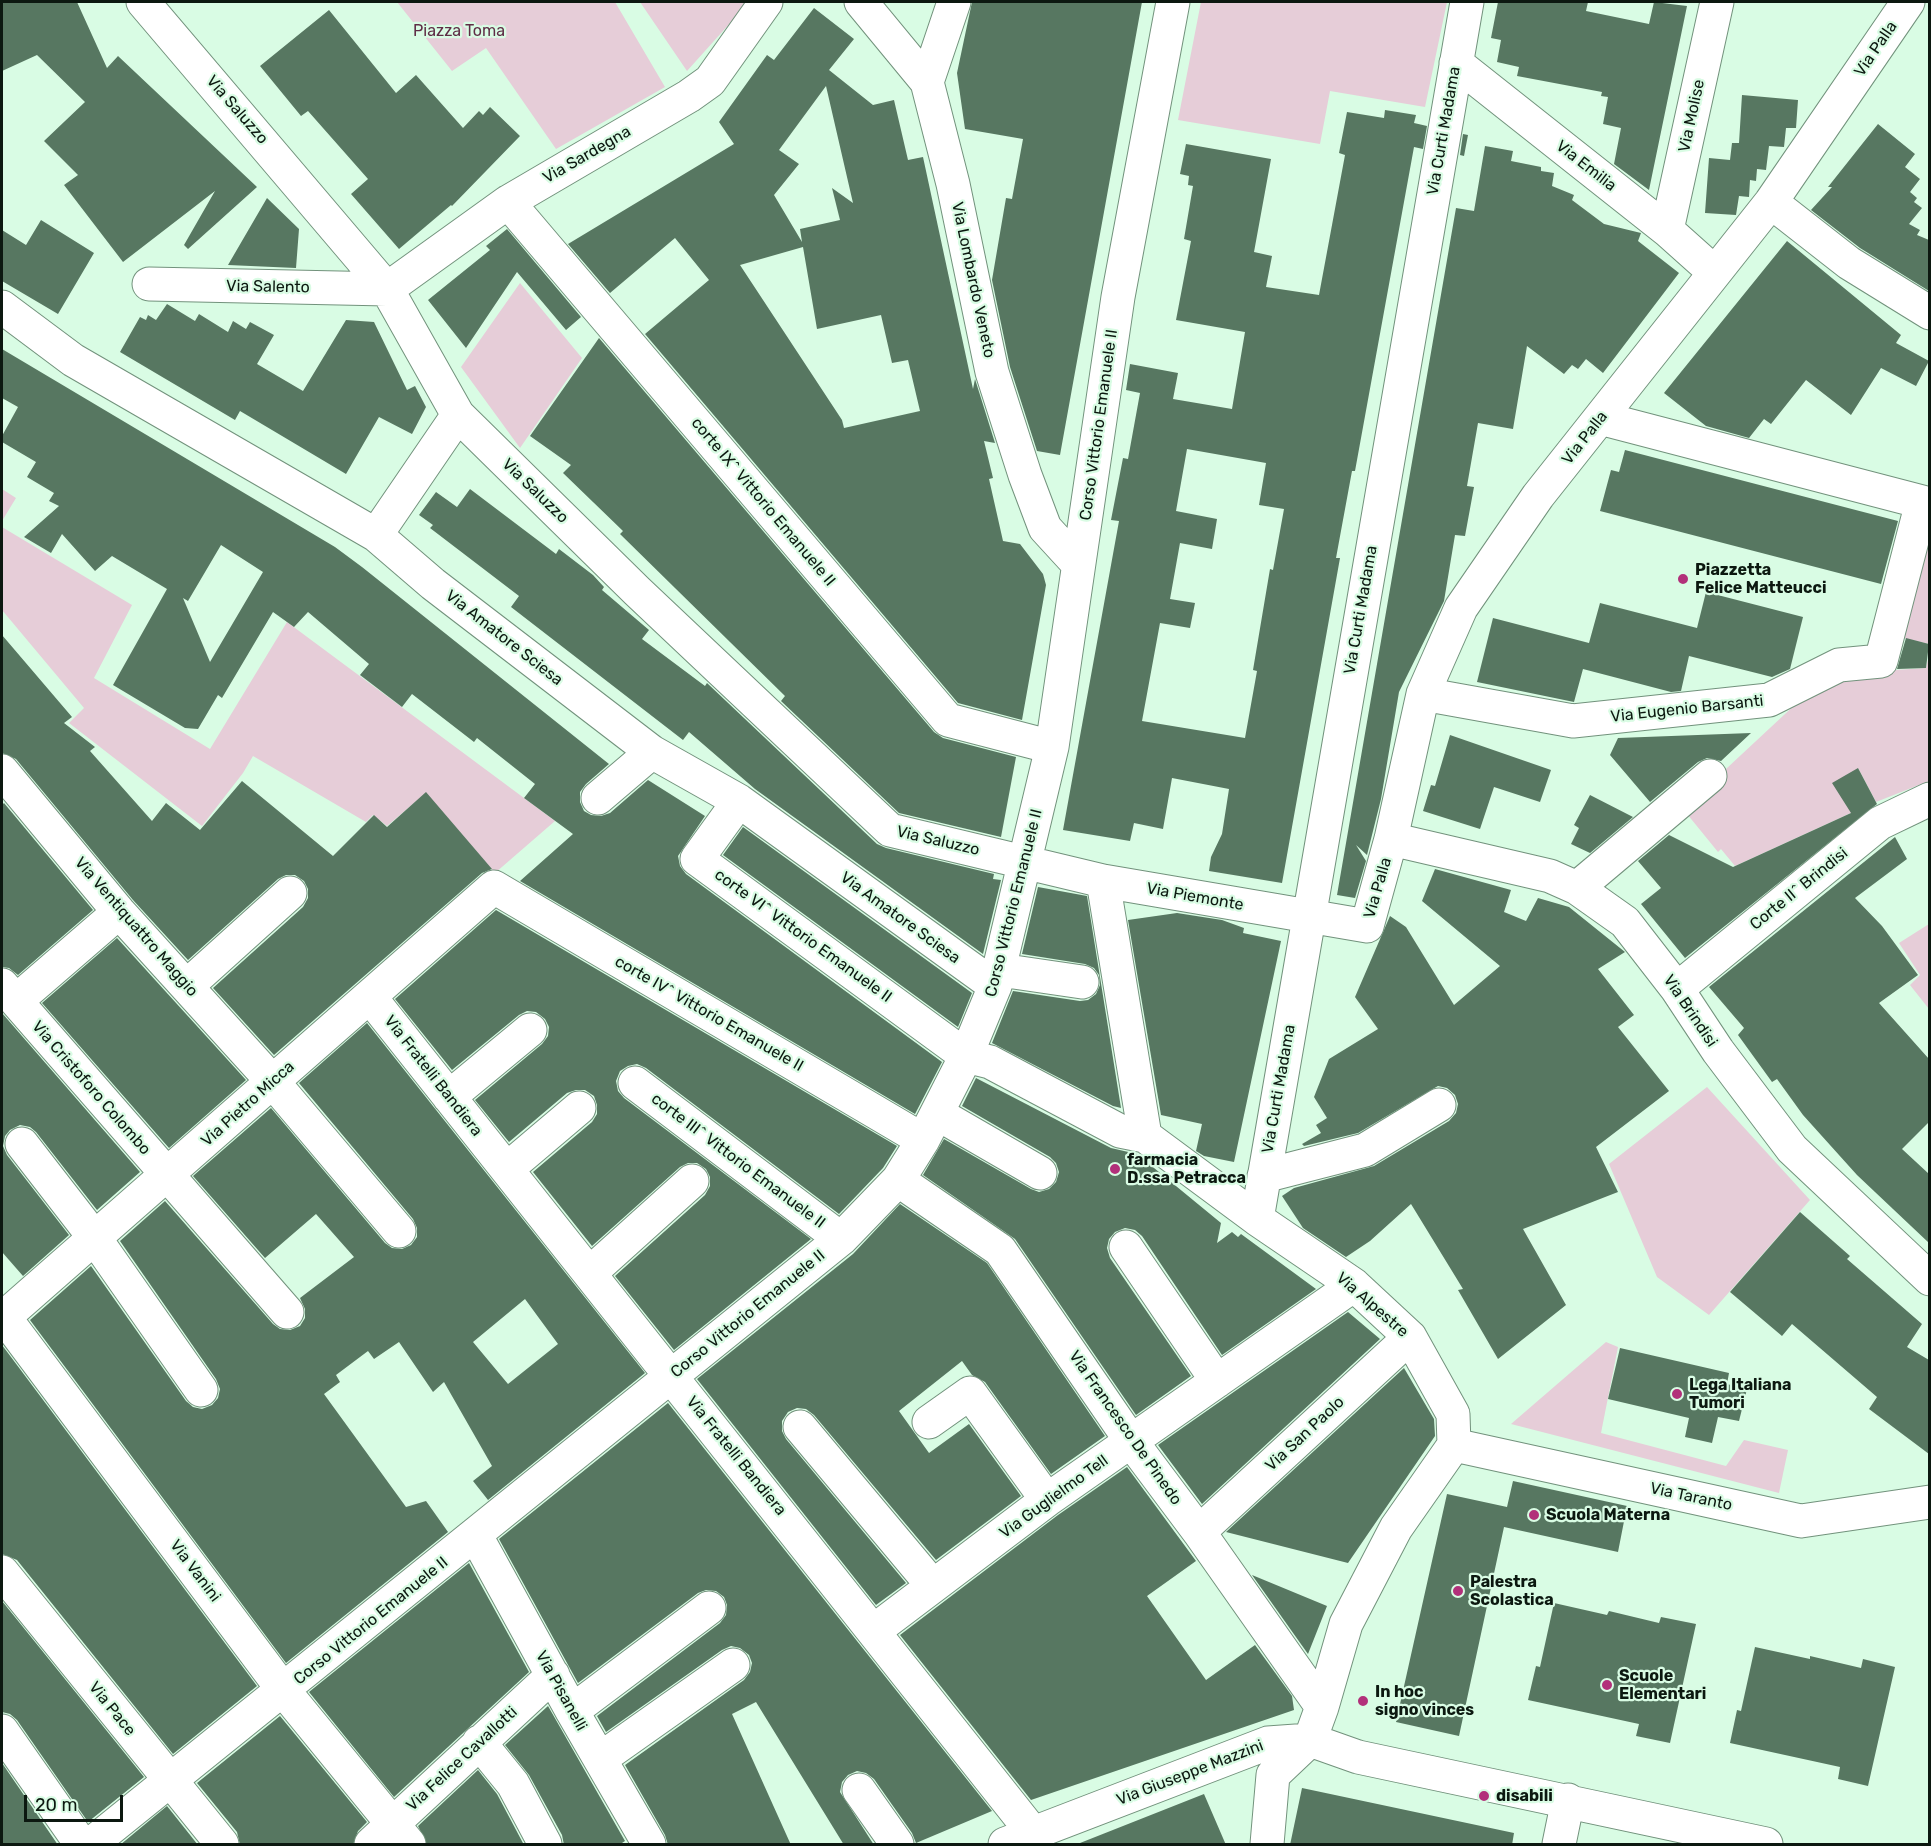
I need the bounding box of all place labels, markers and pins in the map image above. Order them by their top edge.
place label: Piazzetta Felice Matteucci [1695,560,1827,598]
marker: Piazzetta Felice Matteucci [1676,572,1690,586]
place label: farmacia D.ssa Petracca [1127,1150,1246,1188]
marker: farmacia D.ssa Petracca [1108,1162,1122,1176]
place label: Lega Italiana Tumori [1689,1375,1791,1413]
marker: Lega Italiana Tumori [1670,1387,1684,1401]
place label: Scuola Materna [1546,1505,1670,1525]
marker: Scuola Materna [1527,1508,1541,1522]
place label: Palestra Scolastica [1470,1572,1554,1610]
marker: Palestra Scolastica [1451,1584,1465,1598]
place label: Scuole Elementari [1619,1666,1706,1704]
marker: Scuole Elementari [1600,1678,1614,1692]
place label: In hoc signo vinces [1375,1682,1474,1720]
marker: In hoc signo vinces [1356,1694,1370,1708]
place label: disabili [1496,1786,1553,1806]
marker: disabili [1477,1789,1491,1803]

